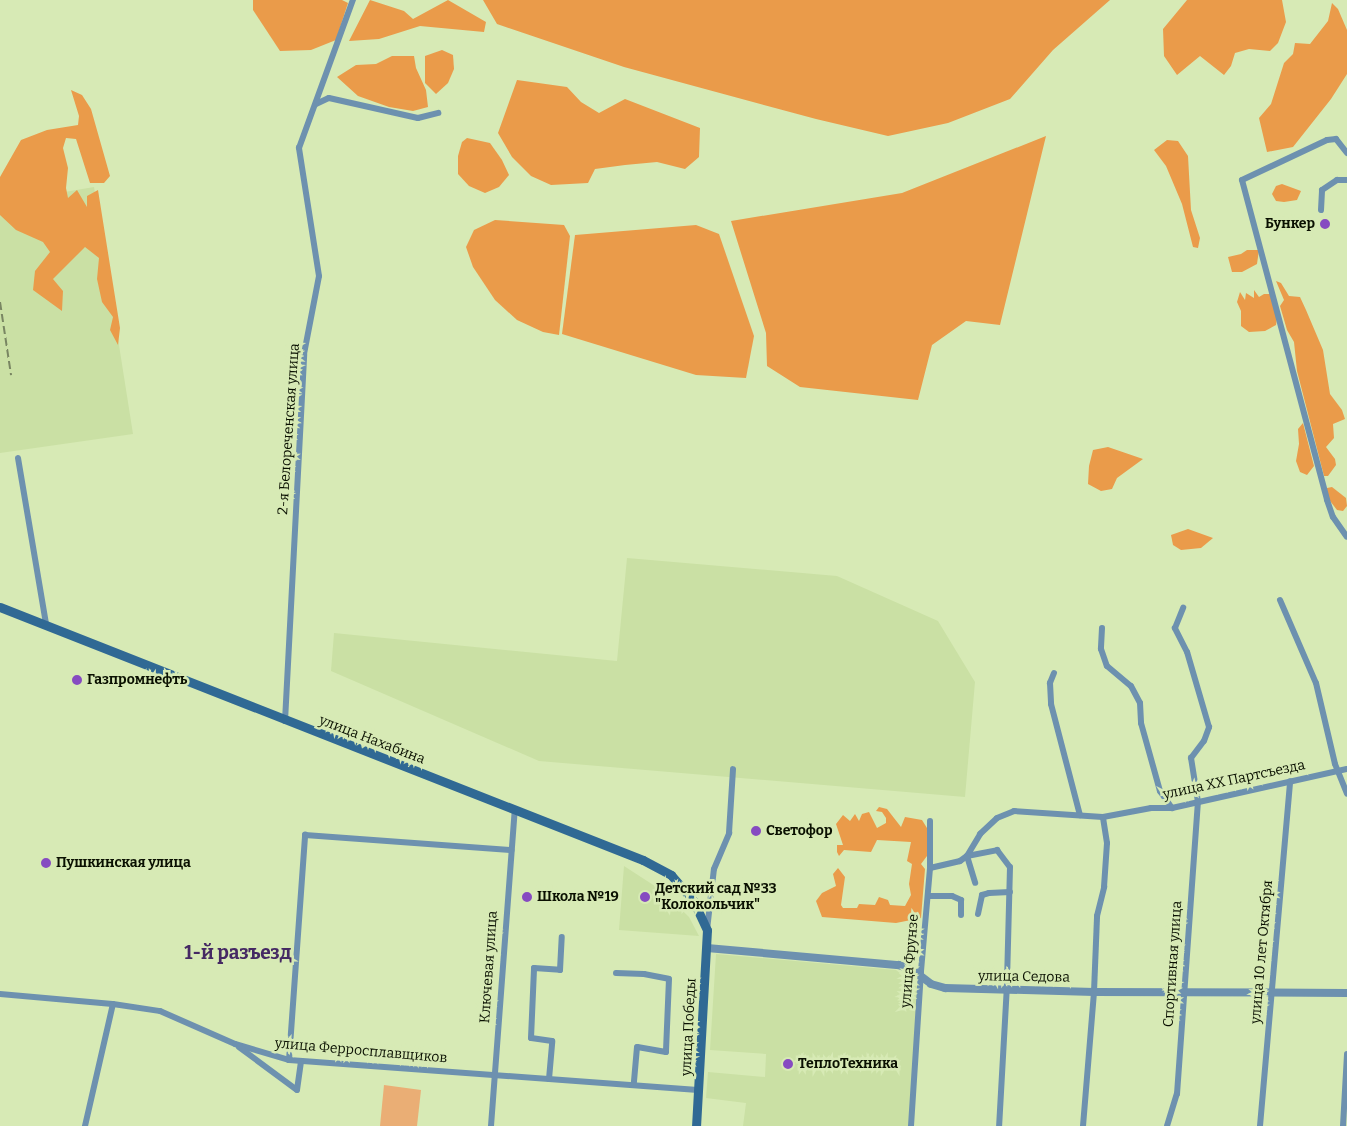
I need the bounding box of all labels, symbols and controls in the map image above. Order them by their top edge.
place label: Бункер [1265,216,1315,232]
marker: Бункер [1319,218,1331,230]
street label: 2-я Белореченская улица [275,343,303,515]
place label: Газпромнефть [87,672,187,688]
marker: Газпромнефть [71,674,83,686]
street label: улица Нахабина [317,712,427,768]
street label: улица XX Партсъезда [1161,757,1307,803]
place label: Светофор [766,823,832,839]
marker: Светофор [750,825,762,837]
place label: Пушкинская улица [56,855,191,871]
marker: Пушкинская улица [40,857,52,869]
street label: улица 10 лет Октября [1247,879,1277,1025]
place label: Детский сад №33 "Колокольчик" [655,881,777,914]
place label: Школа №19 [537,889,619,905]
marker: Школа №19 [521,891,533,903]
marker: Детский сад №33 "Колокольчик" [639,891,651,903]
street label: Спортивная улица [1160,900,1186,1028]
street label: Ключевая улица [477,910,501,1024]
street label: улица Фрунзе [898,913,922,1009]
district label: 1-й разъезд [184,942,292,964]
street label: улица Седова [978,968,1070,986]
street label: улица Победы [678,978,700,1076]
street label: улица Ферросплавщиков [274,1035,448,1067]
place label: ТеплоТехника [798,1056,898,1072]
marker: ТеплоТехника [782,1058,794,1070]

